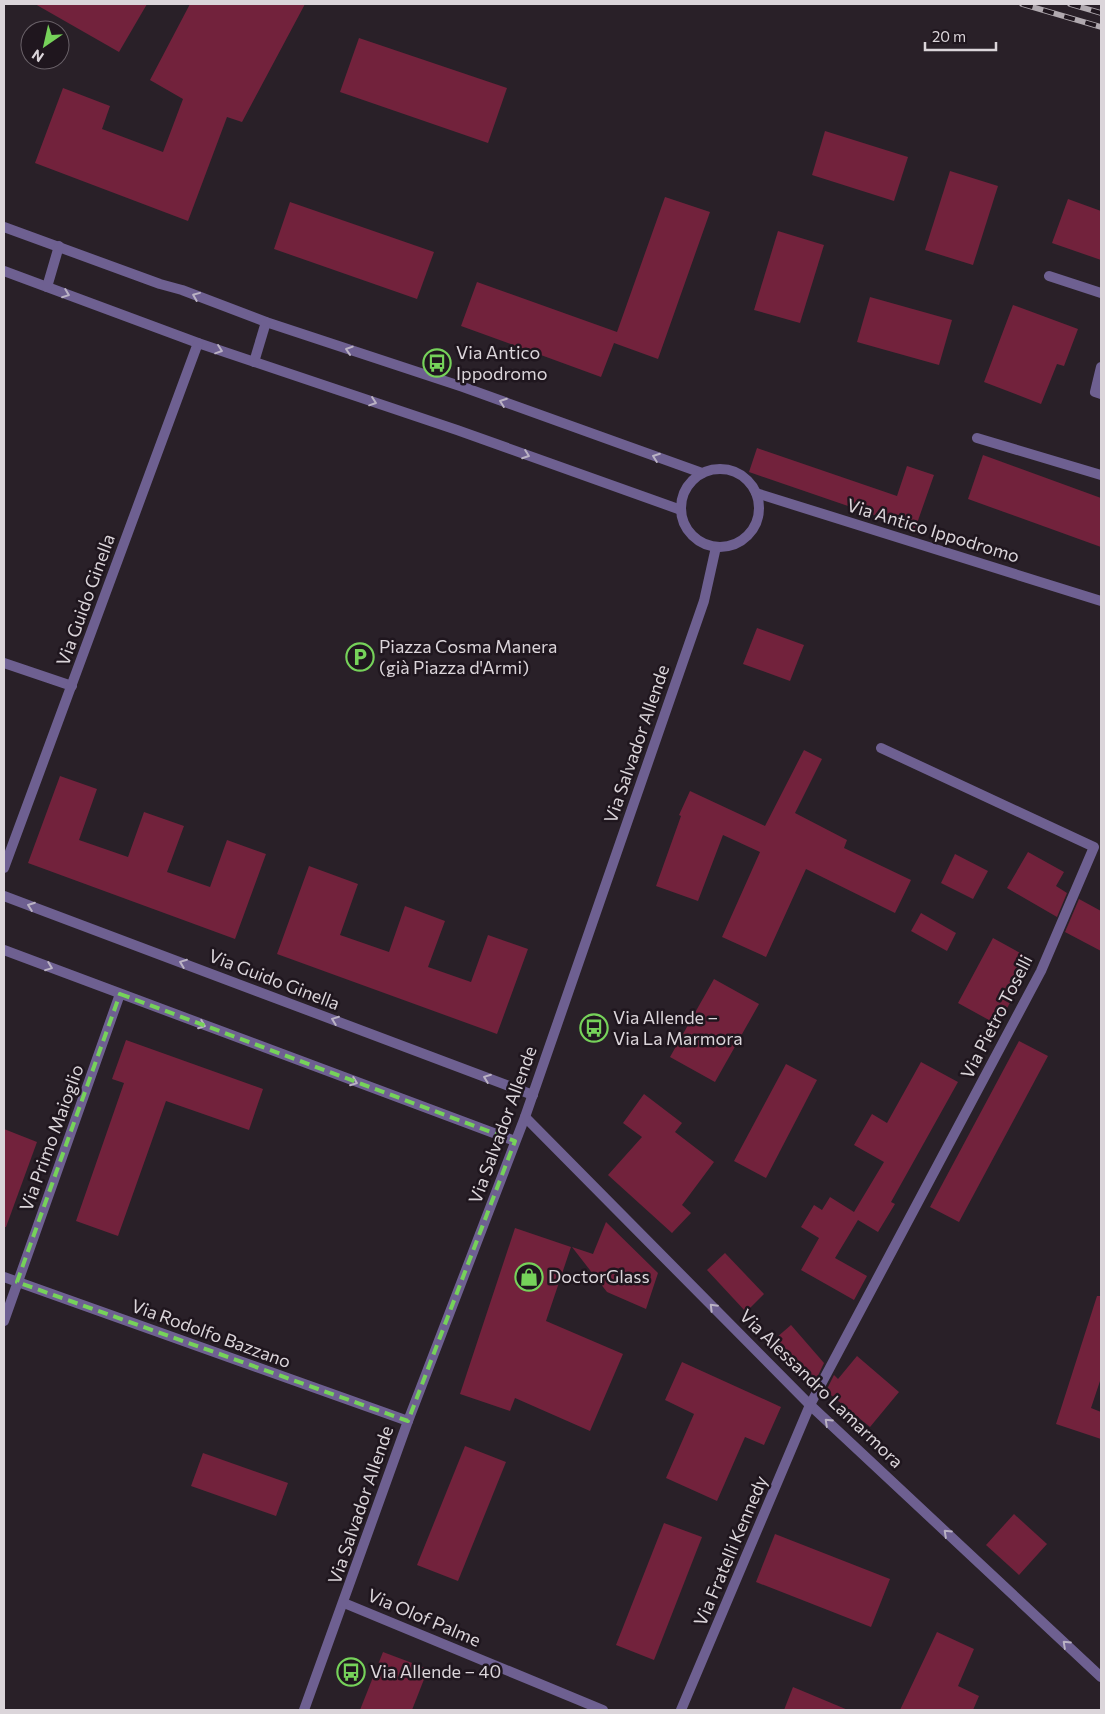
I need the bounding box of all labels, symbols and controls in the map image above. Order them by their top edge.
north arrow [20,20,70,70]
scale bar [925,20,996,52]
text: 20 m [932,27,966,45]
text: N [28,46,47,66]
one-way arrow [61,288,70,298]
one-way arrow [192,292,201,302]
place label: Via Antico Ippodromo [456,341,548,384]
one-way arrow [214,344,222,354]
one-way arrow [345,346,354,356]
bus stop icon: Via Antico Ippodromo [422,348,452,378]
one-way arrow [368,396,376,406]
one-way arrow [499,398,508,408]
one-way arrow [521,449,530,459]
one-way arrow [652,453,661,463]
street label: Via Antico Ippodromo [844,493,1022,567]
street label: Via Guido Ginella [51,531,119,669]
place label: Piazza Cosma Manera (già Piazza d'Armi) [379,635,557,678]
parking icon: Piazza Cosma Manera (già Piazza d'Armi) [345,642,375,672]
street label: Via Salvador Allende [599,662,673,826]
one-way arrow [27,902,36,912]
street label: Via Guido Ginella [206,944,343,1014]
street label: Via Pietro Toselli [955,951,1037,1082]
one-way arrow [179,959,188,969]
one-way arrow [45,961,53,971]
place label: Via Allende – Via La Marmora [613,1006,743,1049]
bus stop icon: Via Allende – Via La Marmora [579,1013,609,1043]
one-way arrow [331,1016,340,1027]
one-way arrow [197,1019,205,1029]
street label: Via Salvador Allende [463,1043,541,1206]
street label: Via Primo Maioglio [14,1061,88,1214]
one-way arrow [483,1074,492,1084]
one-way arrow [349,1076,357,1086]
shop icon: DoctorGlass [514,1262,544,1292]
place label: DoctorGlass [548,1265,650,1287]
street label: Via Rodolfo Bazzano [129,1294,294,1372]
one-way arrow [710,1304,719,1313]
street label: Via Alessandro Lamarmora [735,1304,908,1472]
one-way arrow [825,1419,834,1428]
street label: Via Salvador Allende [323,1423,397,1587]
street label: Via Fratelli Kennedy [688,1472,772,1629]
one-way arrow [944,1530,953,1539]
street label: Via Olof Palme [364,1583,484,1651]
one-way arrow [1062,1641,1071,1650]
bus stop icon: Via Allende – 40 [336,1657,366,1687]
place label: Via Allende – 40 [370,1660,501,1682]

